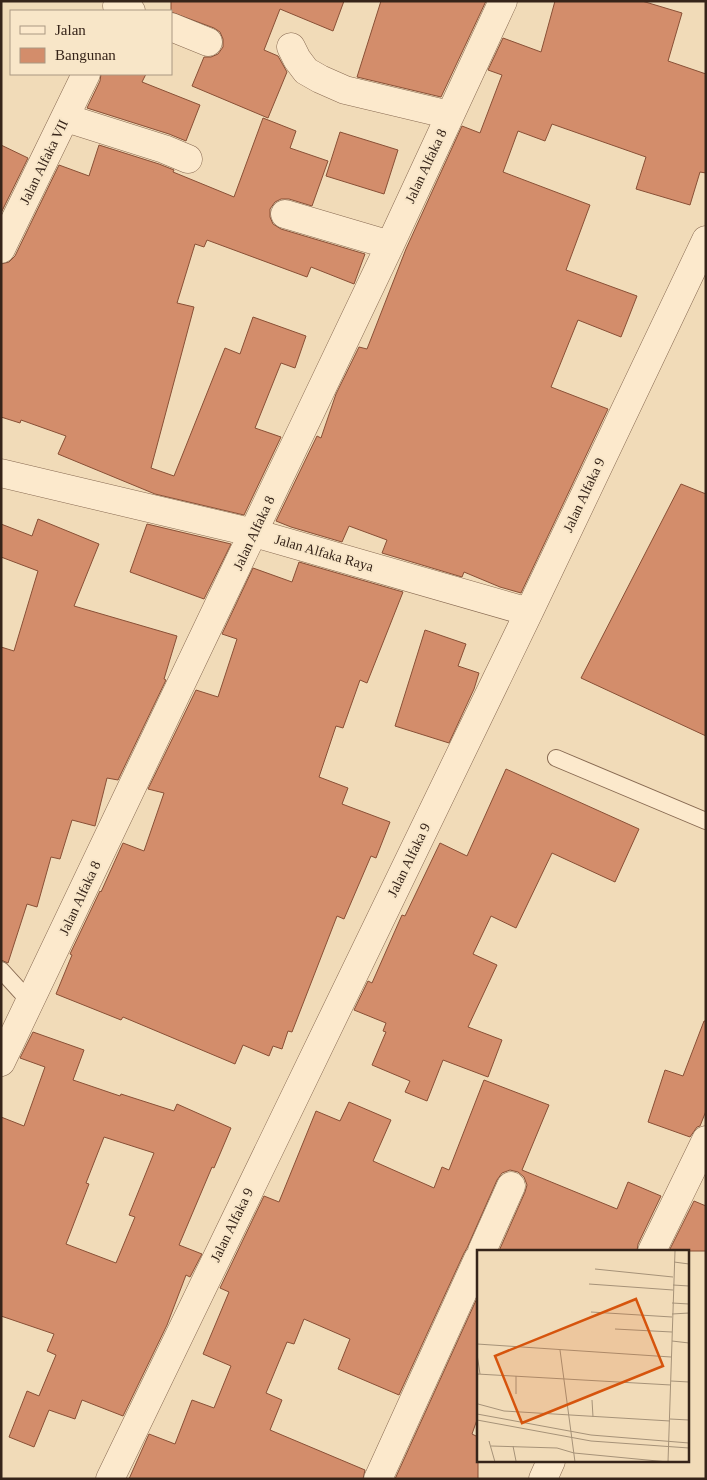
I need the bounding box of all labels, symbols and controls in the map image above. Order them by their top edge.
legend [10,10,172,75]
text: Jalan [55,22,86,38]
text: Bangunan [55,47,116,63]
street label: Jalan Alfaka VII [17,117,71,207]
street label: Jalan Alfaka 8 [402,127,450,205]
street label: Jalan Alfaka 9 [560,456,608,534]
street label: Jalan Alfaka 8 [230,494,278,572]
street label: Jalan Alfaka Raya [273,532,376,574]
street label: Jalan Alfaka 9 [385,821,433,899]
street label: Jalan Alfaka 8 [56,859,104,937]
street label: Jalan Alfaka 9 [208,1186,256,1264]
inset map [477,1250,690,1462]

